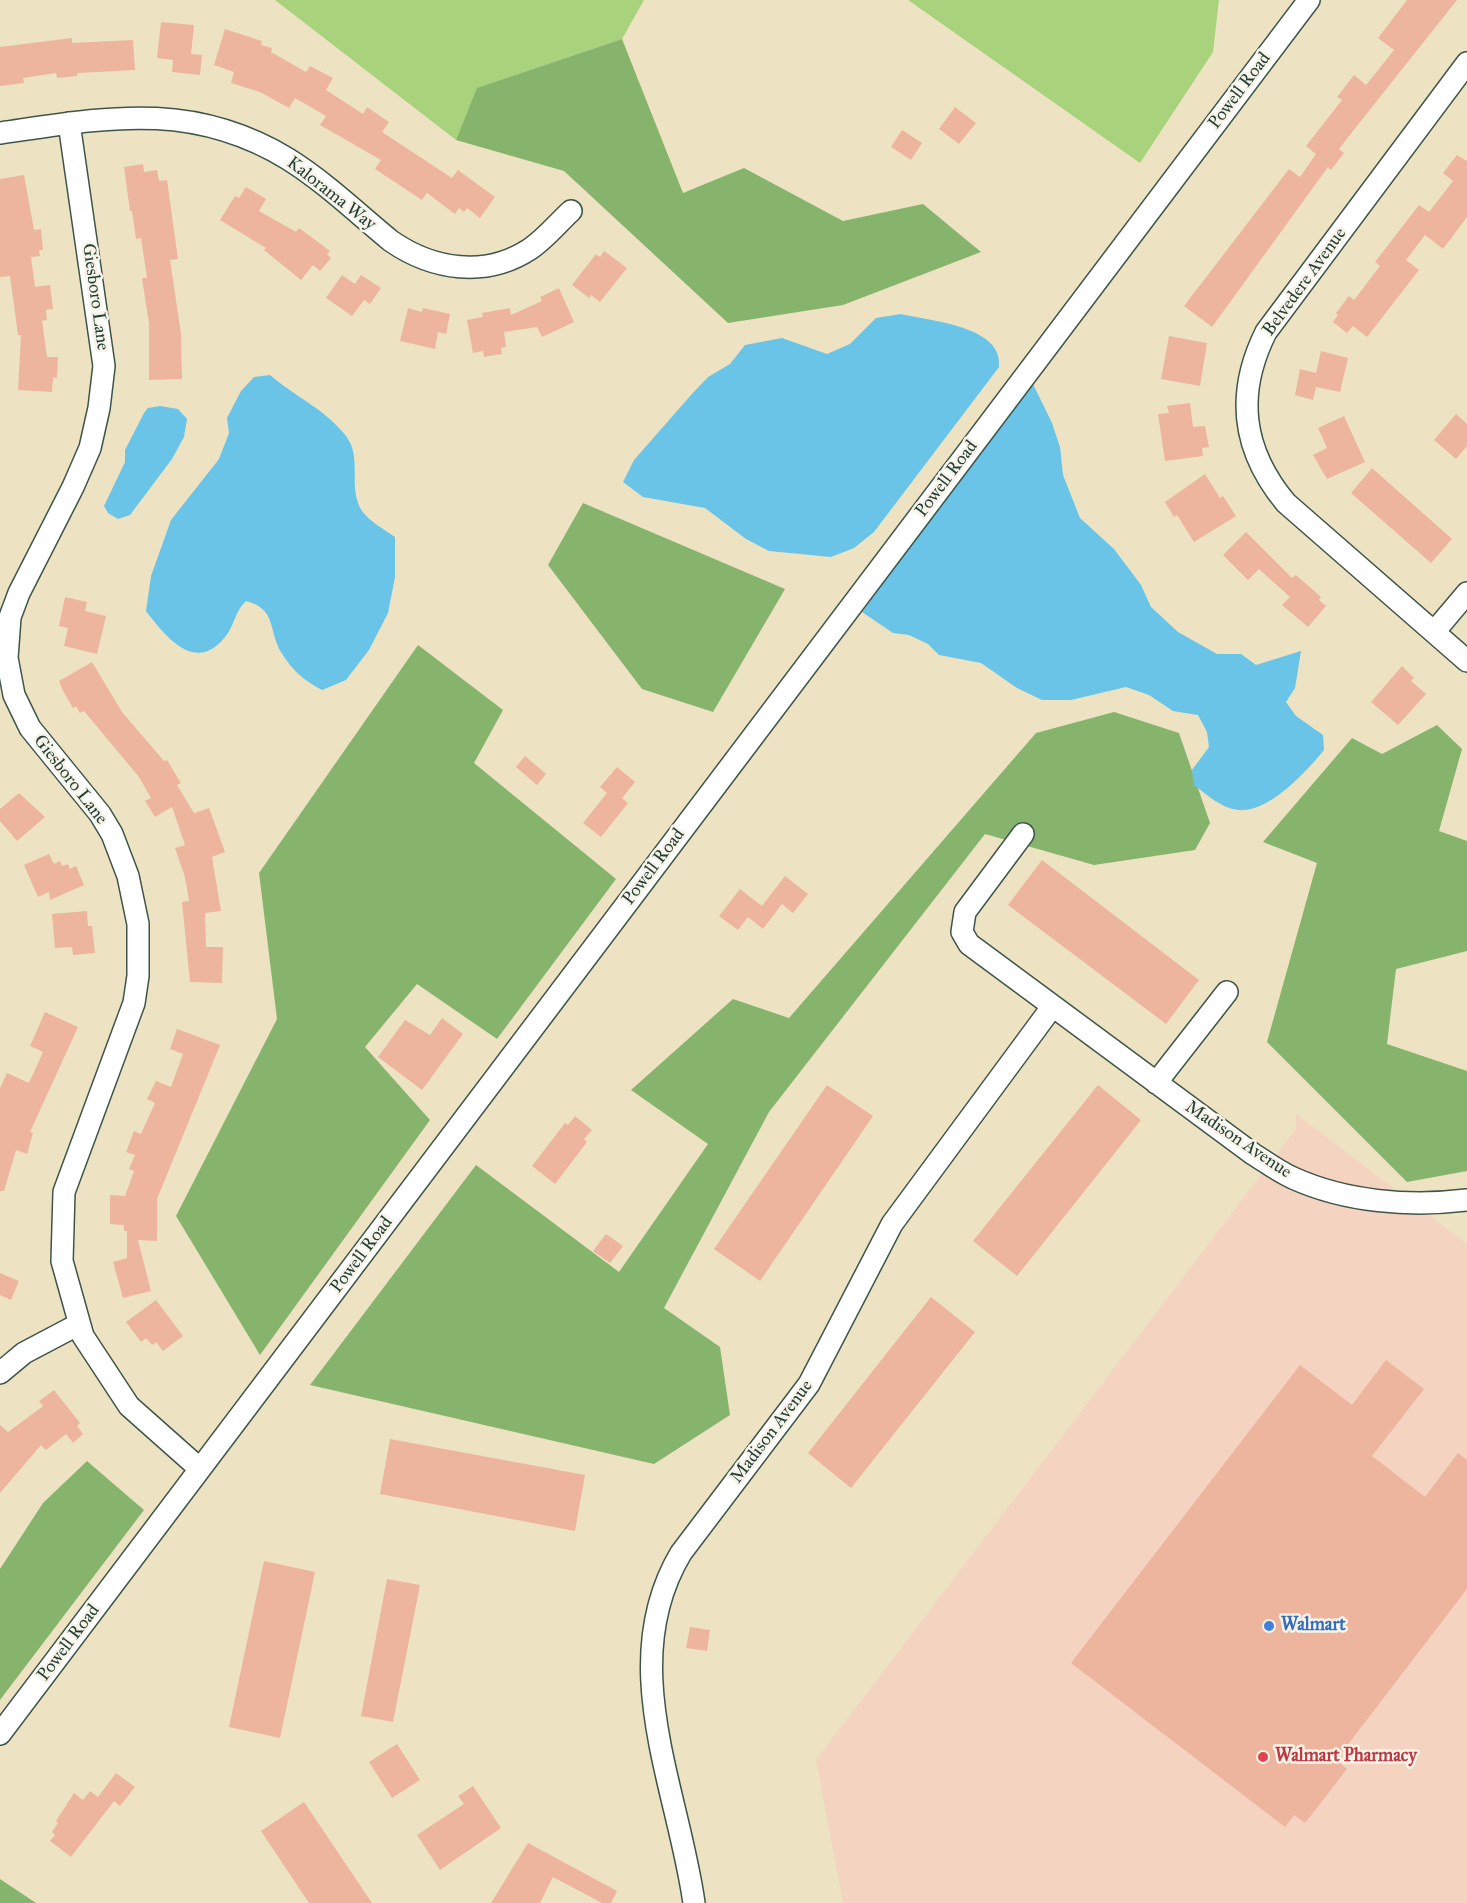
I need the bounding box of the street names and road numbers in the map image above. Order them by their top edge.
street label: Powell Road [1204,49,1276,133]
street label: Kalorama Way [282,152,380,236]
street label: Belvedere Avenue [1258,224,1352,340]
street label: Giesboro Lane [77,242,113,352]
street label: Powell Road [911,437,983,521]
street label: Giesboro Lane [28,731,112,829]
street label: Powell Road [618,825,690,909]
street label: Madison Avenue [1181,1096,1295,1184]
street label: Powell Road [326,1213,398,1297]
street label: Madison Avenue [726,1376,818,1488]
street label: Powell Road [33,1601,105,1685]

